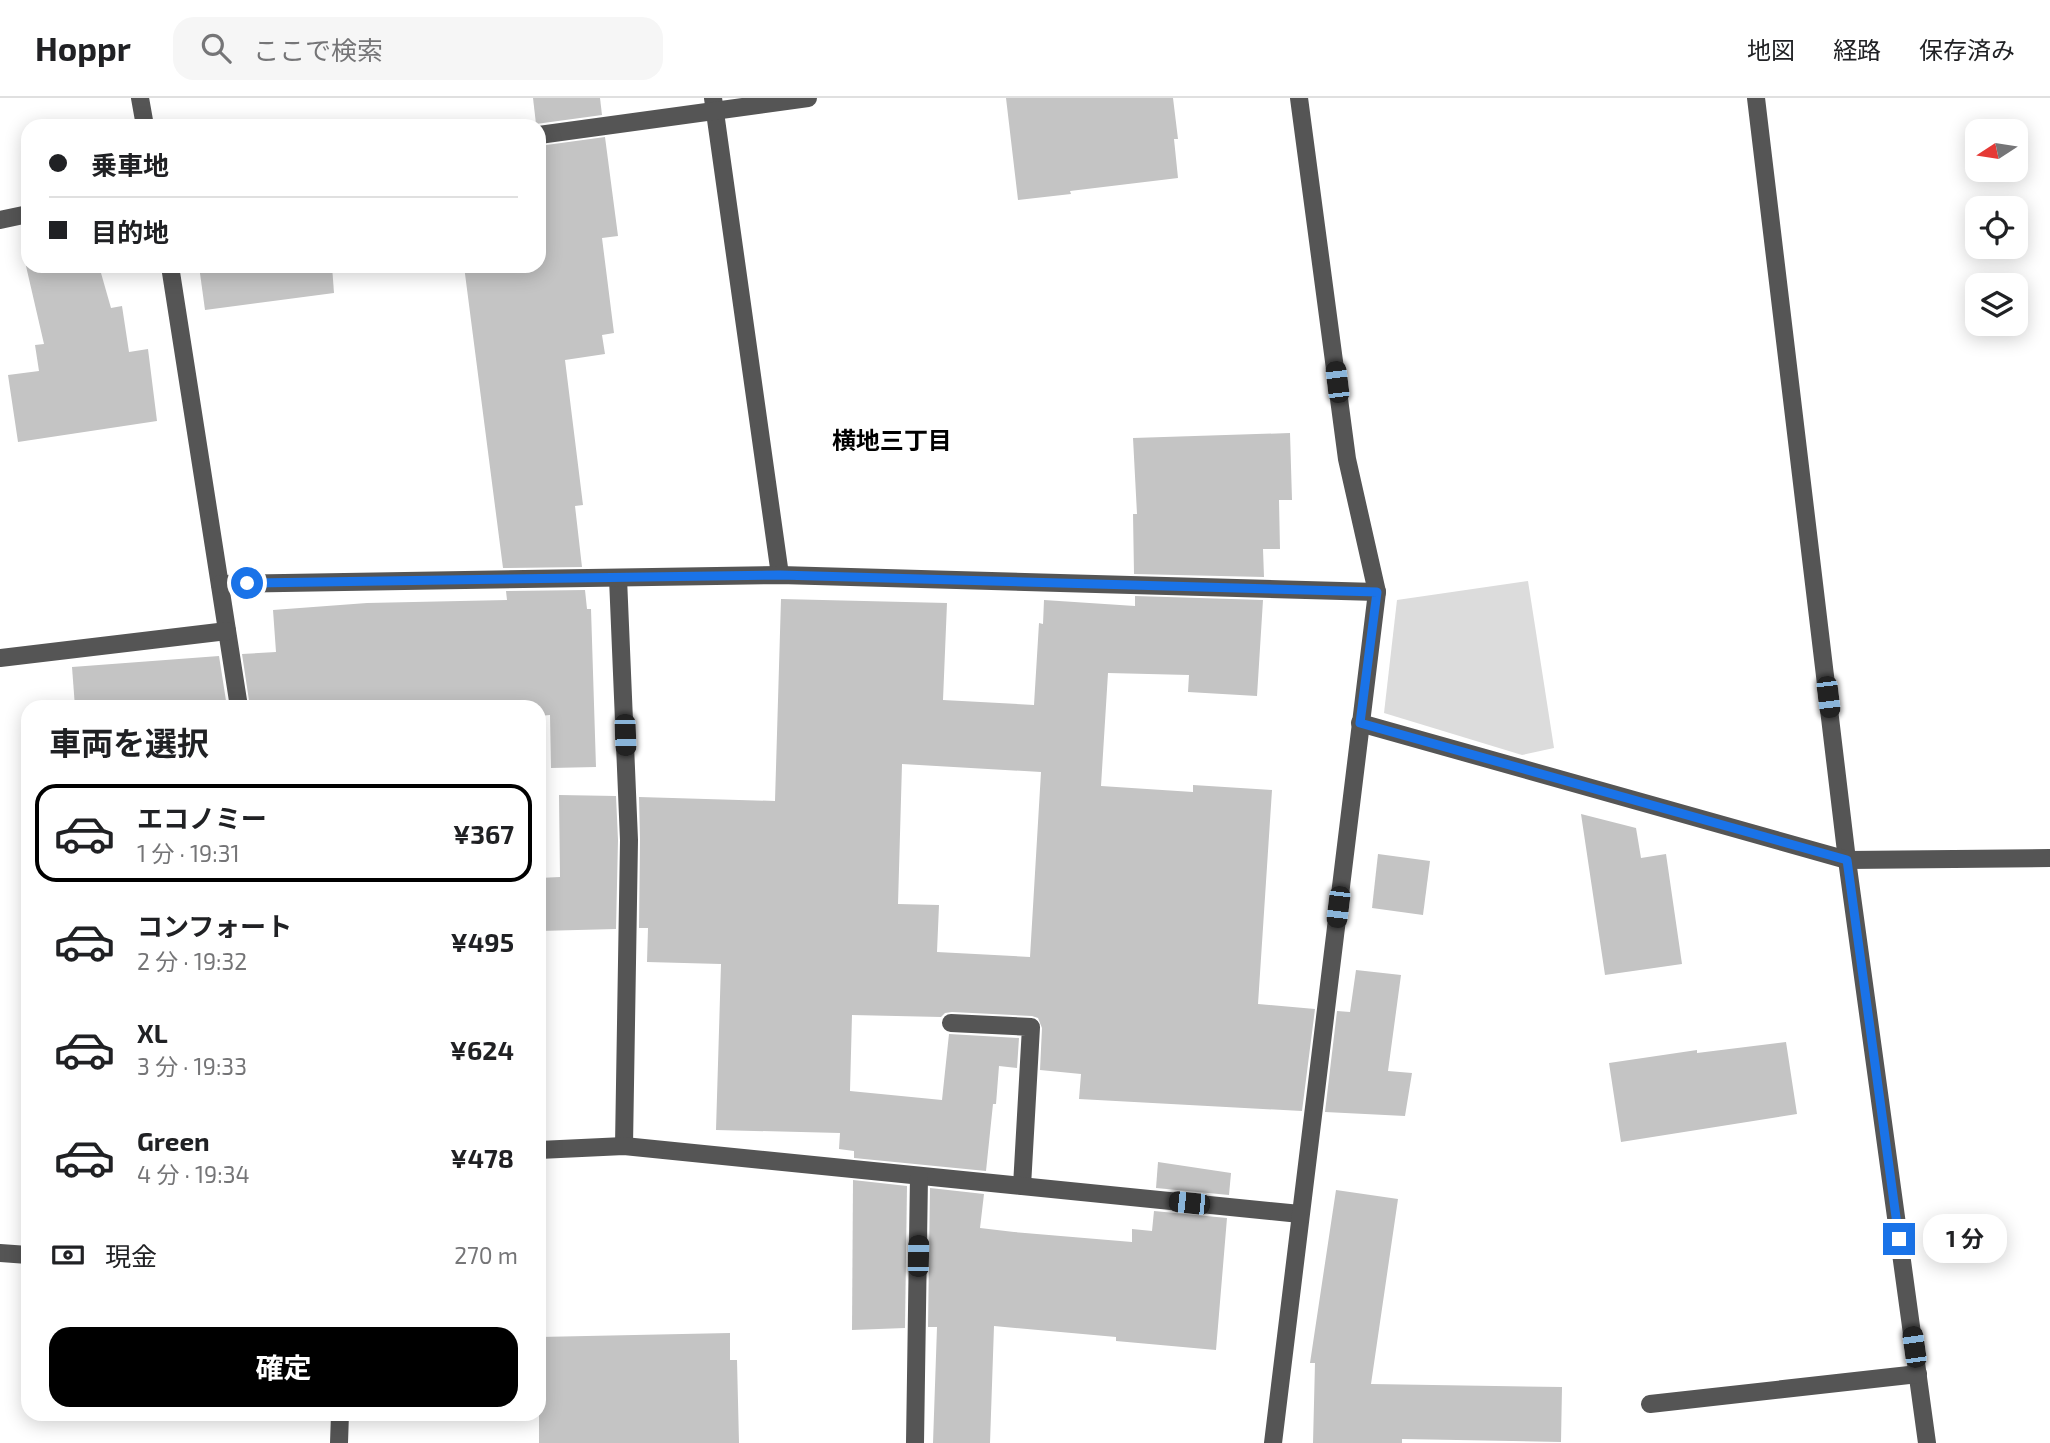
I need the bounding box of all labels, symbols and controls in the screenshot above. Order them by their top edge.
search box [173,17,663,80]
text: Hoppr [35,28,131,68]
icon: search [197,29,235,67]
text: ここで検索 [253,34,383,65]
text: 地図 [1747,35,1795,64]
text: 経路 [1833,35,1881,64]
text: 保存済み [1919,35,2015,64]
north arrow [1965,119,2028,182]
map controls [1965,119,2028,336]
text: 乗車地 [91,149,169,180]
button: locate [1965,196,2028,259]
text: 目的地 [91,216,169,247]
button: layers [1965,273,2028,336]
car [1325,360,1350,404]
district label: 横地三丁目 [832,425,952,454]
route start [231,567,263,599]
car [1816,675,1841,719]
car [614,714,637,756]
text: 車両を選択 [49,723,209,761]
icon: car [53,802,116,865]
text: エコノミー [137,802,267,833]
text: ¥367 [453,818,514,849]
text: 1 分 · 19:31 [137,839,240,867]
car [1326,885,1351,929]
icon: car [53,910,116,973]
text: コンフォート [137,910,292,941]
text: ¥495 [450,926,514,957]
text: 2 分 · 19:32 [137,947,247,975]
text: XL [137,1017,168,1048]
icon: car [53,1018,116,1081]
text: ¥624 [450,1034,514,1065]
text: 3 分 · 19:33 [137,1052,247,1080]
text: Green [137,1125,210,1156]
icon: car [53,1126,116,1189]
text: ¥478 [450,1142,514,1173]
text: 4 分 · 19:34 [137,1160,250,1188]
car [1168,1190,1211,1216]
callout: 1 分 [1924,1214,2008,1264]
route end [1883,1223,1915,1255]
text: 1 分 [1946,1224,1984,1252]
car [908,1235,929,1277]
icon: cash [49,1236,87,1274]
text: 現金 [105,1240,157,1271]
text: 270 m [454,1241,518,1269]
car [1901,1325,1928,1369]
button: 確定 [49,1327,518,1407]

